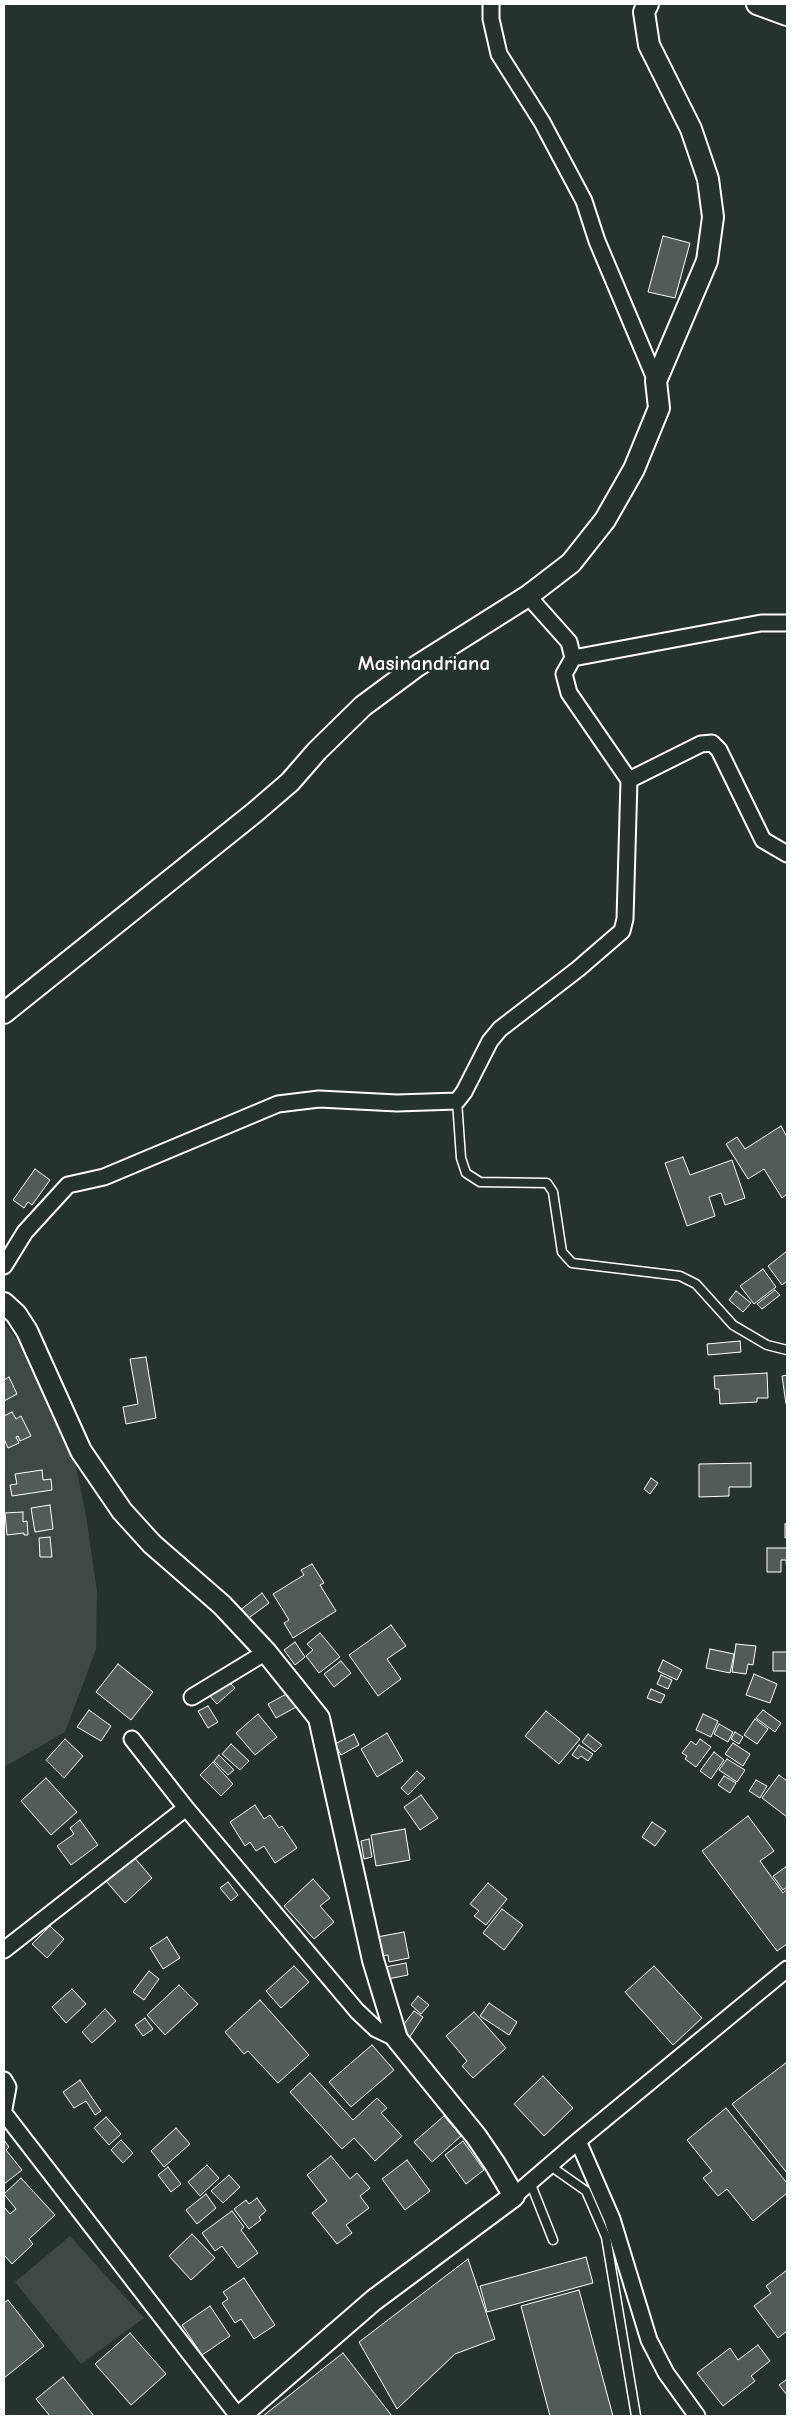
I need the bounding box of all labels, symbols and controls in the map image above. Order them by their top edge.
district label: Masinandriana [358,651,490,677]

